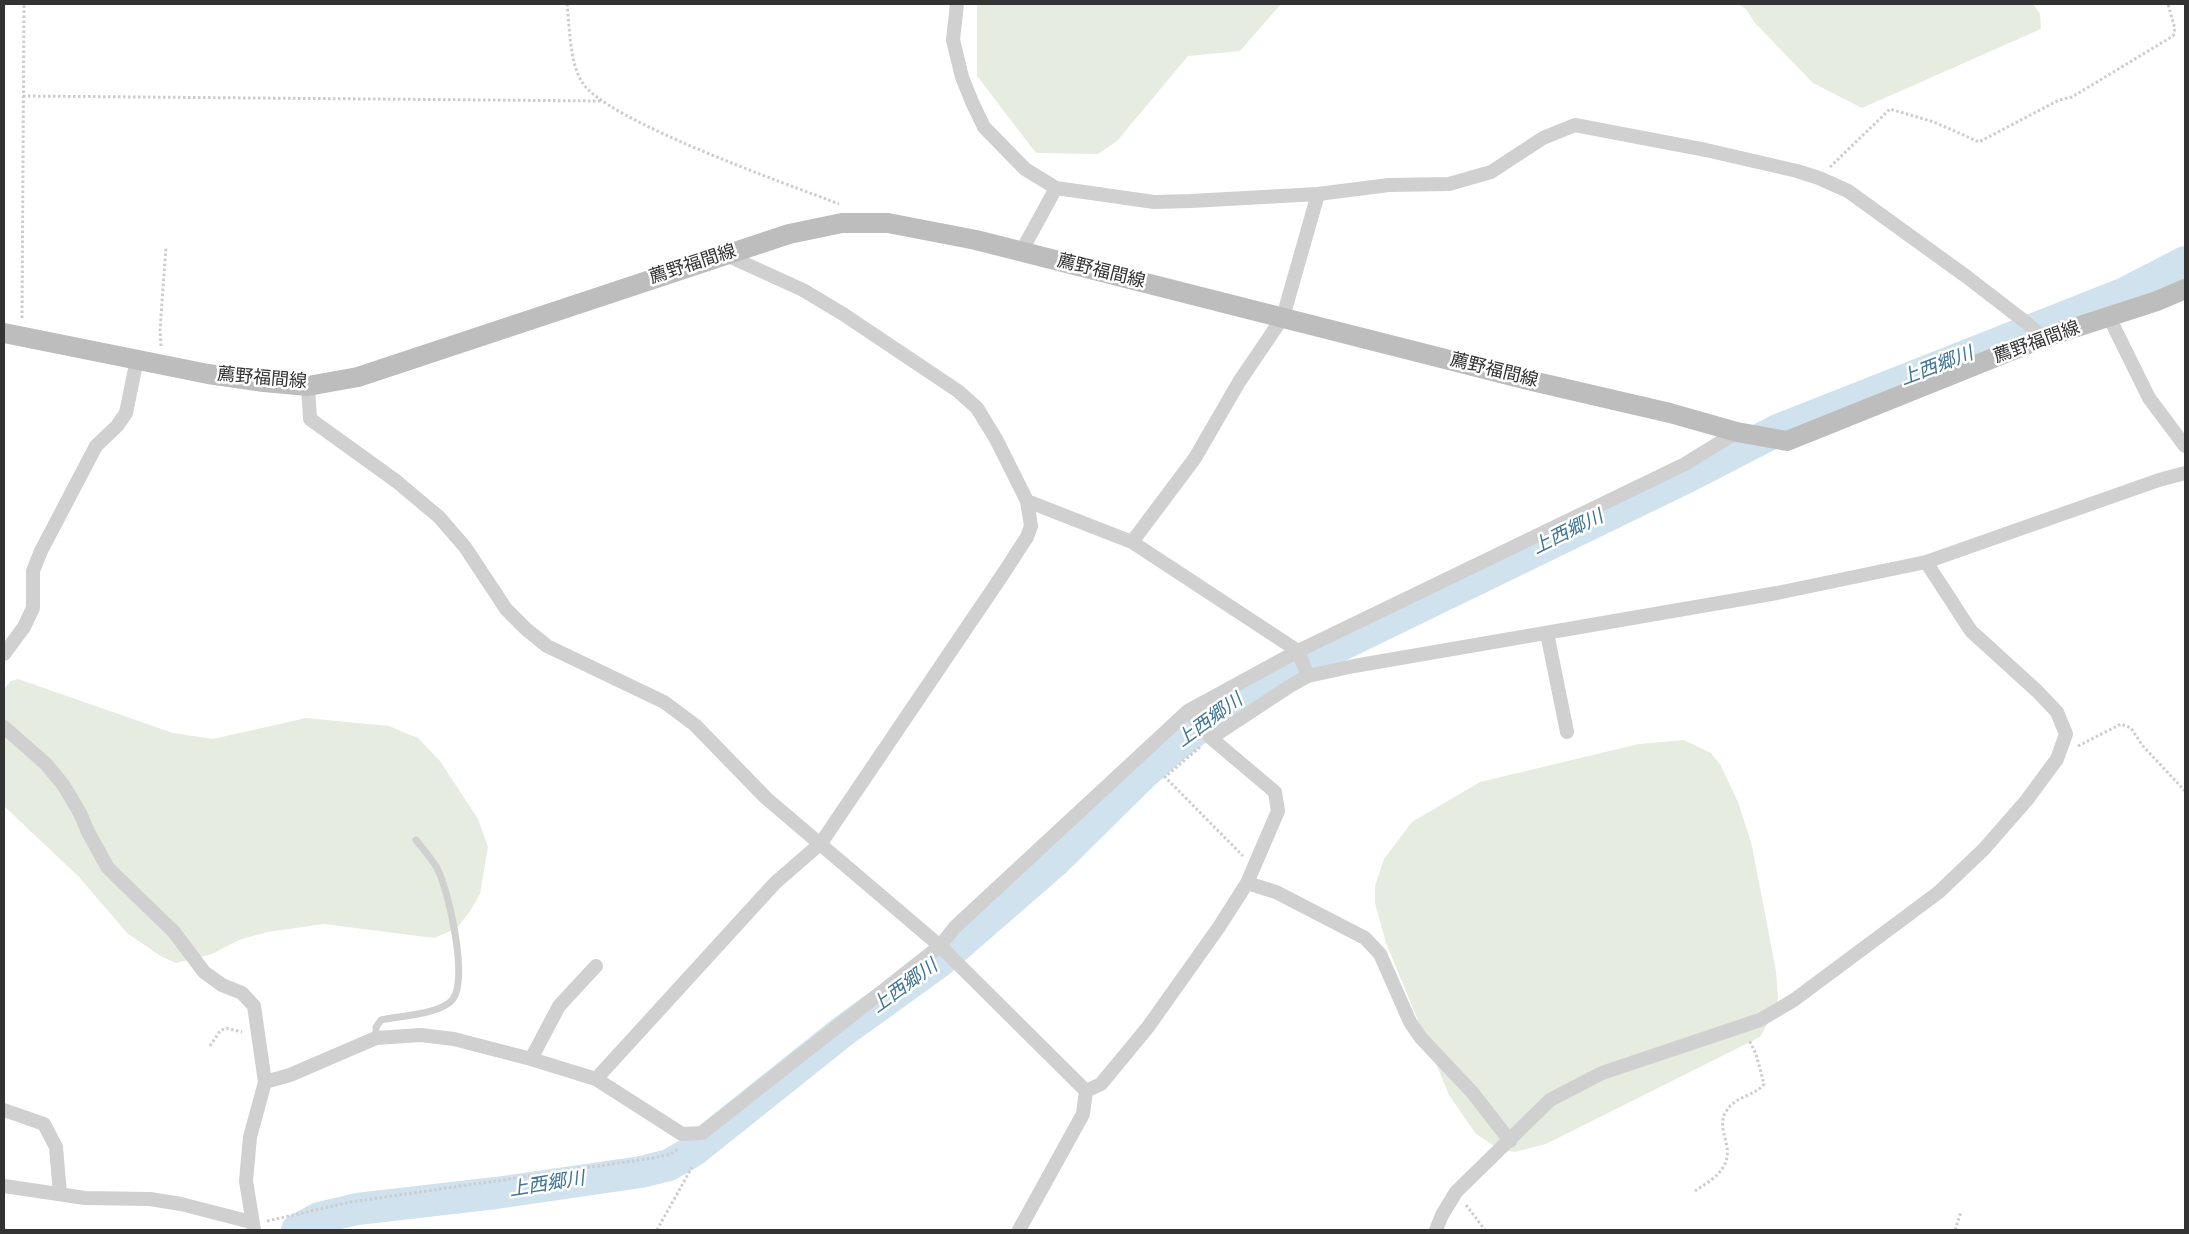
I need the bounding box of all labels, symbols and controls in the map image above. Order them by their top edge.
street label: 薦野福間線 [647,241,739,289]
street label: 薦野福間線 [1055,251,1147,293]
street label: 薦野福間線 [1991,317,2083,369]
water label: 上西郷川 [1897,343,1977,391]
street label: 薦野福間線 [1448,350,1540,392]
street label: 薦野福間線 [216,364,308,394]
water label: 上西郷川 [1529,506,1607,560]
water label: 上西郷川 [1173,689,1247,753]
water label: 上西郷川 [868,955,942,1019]
water label: 上西郷川 [508,1168,586,1202]

